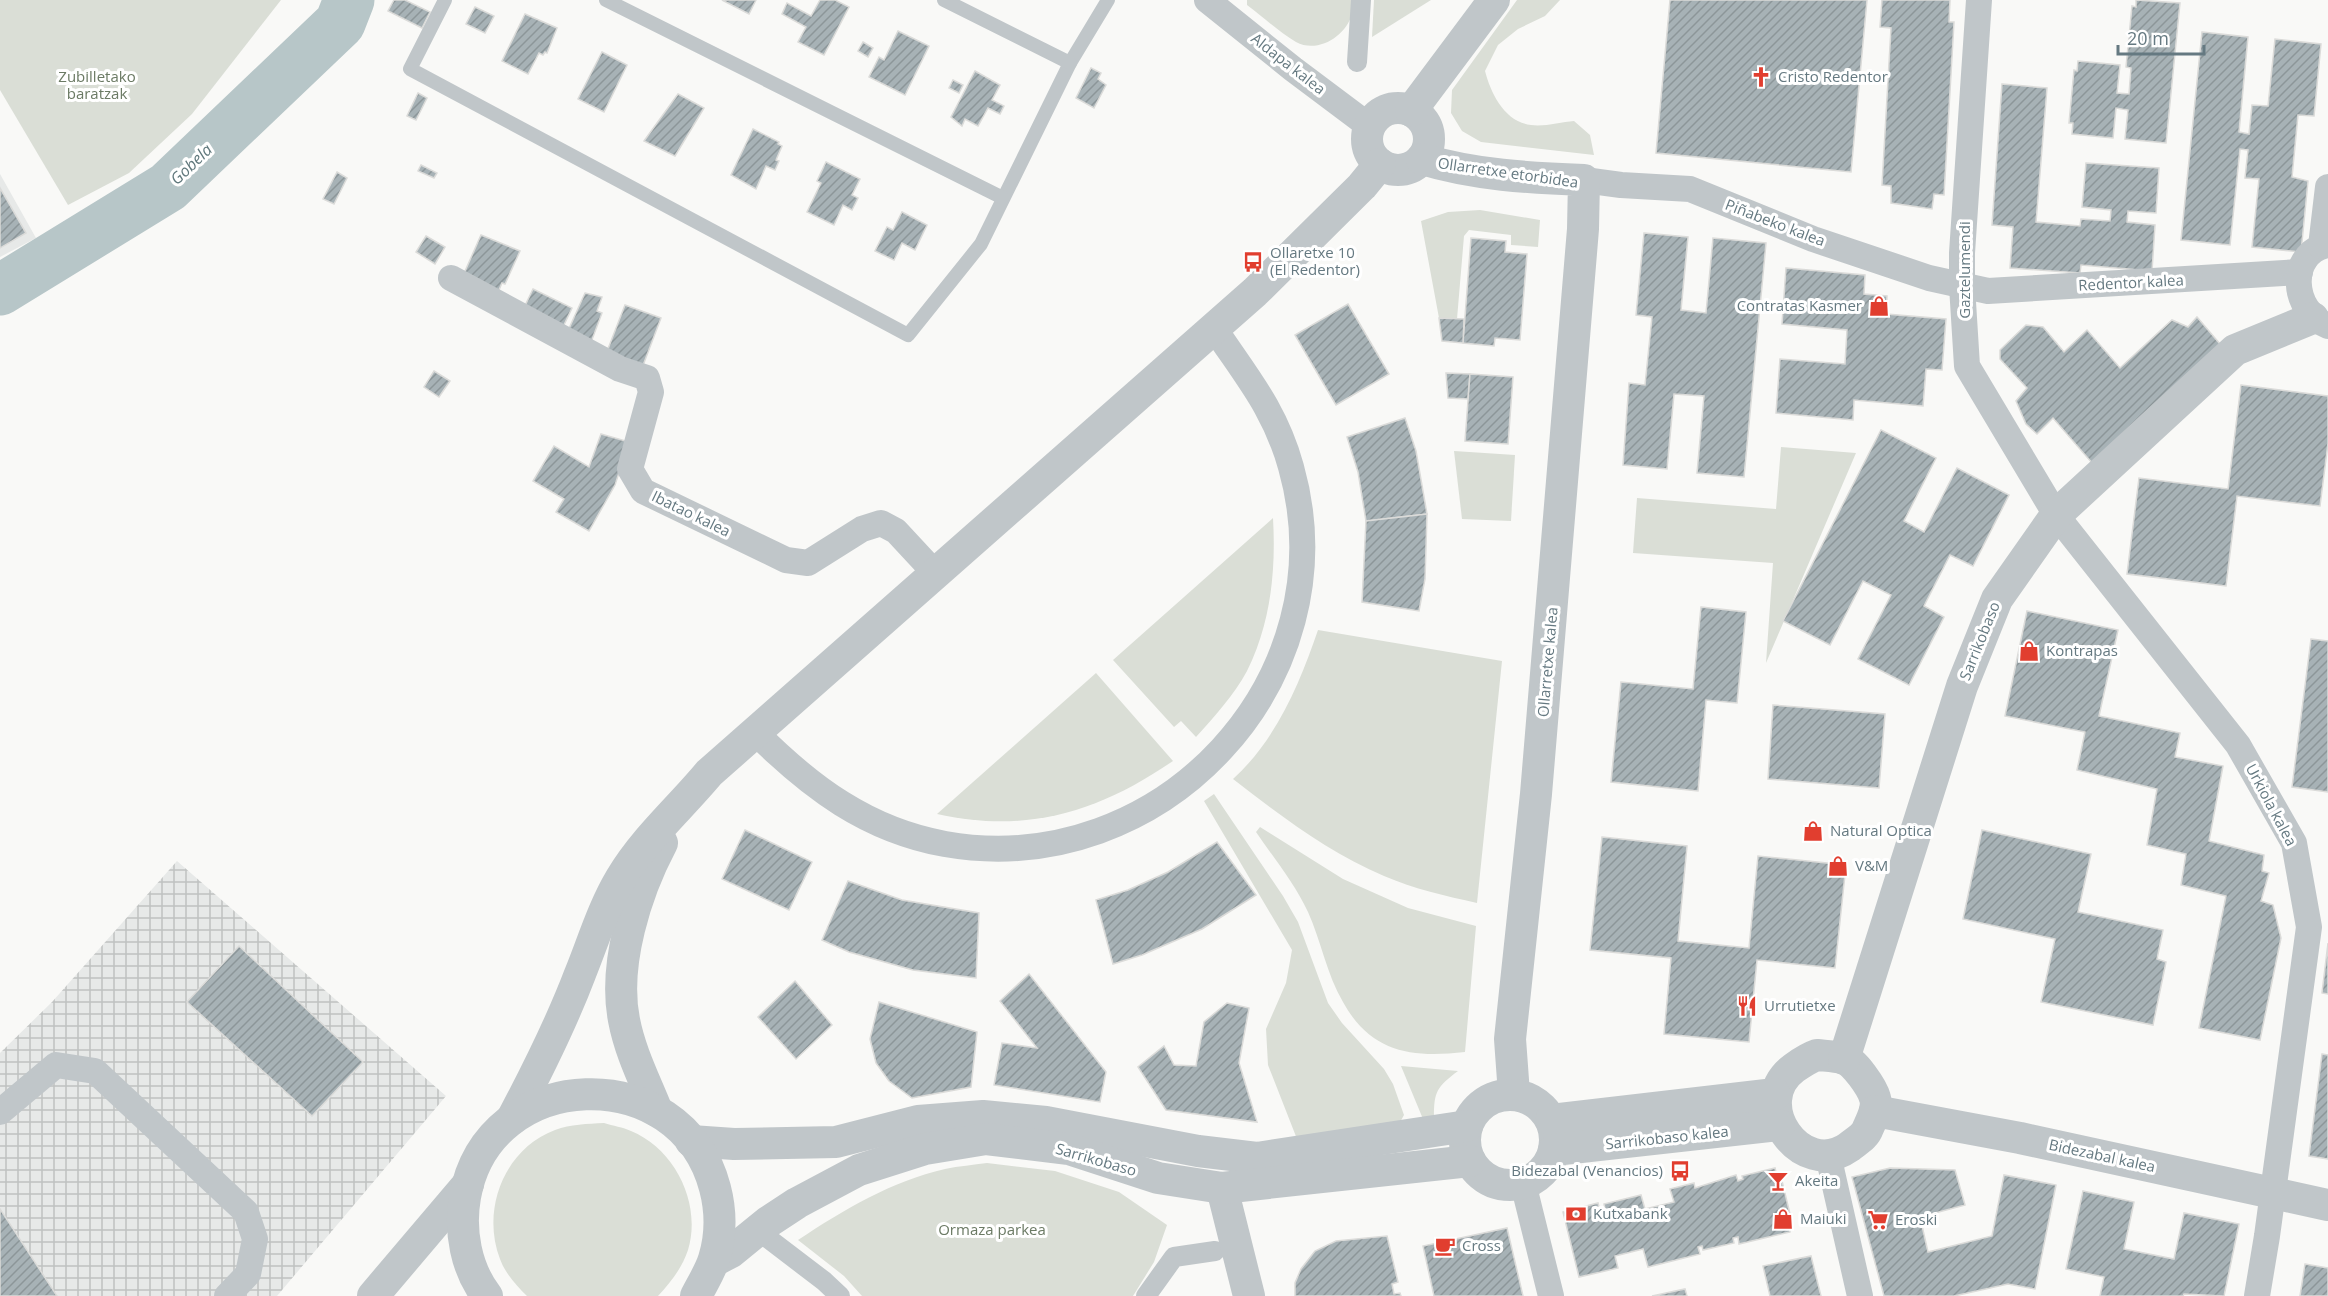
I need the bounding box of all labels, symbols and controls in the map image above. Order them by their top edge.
scale bar [2118,18,2204,56]
text: 20 m [2127,26,2169,50]
street label: Aldapa kalea [1247,28,1330,98]
church icon: Cristo Redentor [1749,65,1773,89]
park label: Zubilletako baratzak [58,66,136,103]
place label: Cristo Redentor [1778,66,1888,86]
water label: Gobela [165,139,217,189]
street label: Ollarretxe etorbidea [1437,152,1580,192]
street label: Piñabeko kalea [1723,194,1828,250]
street label: Gaztelumendi [1954,221,1974,319]
place label: Ollaretxe 10 (El Redentor) [1270,242,1360,279]
bus stop icon: Ollaretxe 10 (El Redentor) [1241,250,1265,274]
street label: Redentor kalea [2078,269,2184,295]
shop icon: Contratas Kasmer [1867,294,1891,318]
place label: Contratas Kasmer [1737,295,1862,315]
street label: Ibatao kalea [649,485,734,541]
street label: Sarrikobaso [1954,598,2004,683]
street label: Ollarretxe kalea [1532,606,1562,718]
shop icon: Kontrapas [2017,639,2041,663]
place label: Kontrapas [2046,640,2118,660]
street label: Urkiola kalea [2242,760,2302,849]
shop icon: Natural Optica [1801,819,1825,843]
place label: Natural Optica [1830,820,1932,840]
shop icon: V&M [1826,854,1850,878]
place label: V&M [1855,855,1888,875]
restaurant icon: Urrutietxe [1735,994,1759,1018]
place label: Urrutietxe [1764,995,1836,1015]
street label: Sarrikobaso kalea [1604,1121,1730,1153]
street label: Bidezabal kalea [2047,1134,2157,1176]
street label: Sarrikobaso [1054,1138,1139,1180]
bus stop icon: Bidezabal (Venancios) [1668,1159,1692,1183]
place label: Bidezabal (Venancios) [1511,1160,1663,1180]
bar icon: Akeita [1766,1169,1790,1193]
place label: Akeita [1795,1170,1838,1190]
bank icon: Kutxabank [1564,1202,1588,1226]
place label: Kutxabank [1593,1203,1668,1223]
shop icon: Maiuki [1771,1207,1795,1231]
place label: Maiuki [1800,1208,1846,1228]
supermarket icon: Eroski [1866,1208,1890,1232]
place label: Eroski [1895,1209,1937,1229]
park label: Ormaza parkea [938,1219,1046,1239]
cafe icon: Cross [1433,1234,1457,1258]
place label: Cross [1462,1235,1501,1255]

